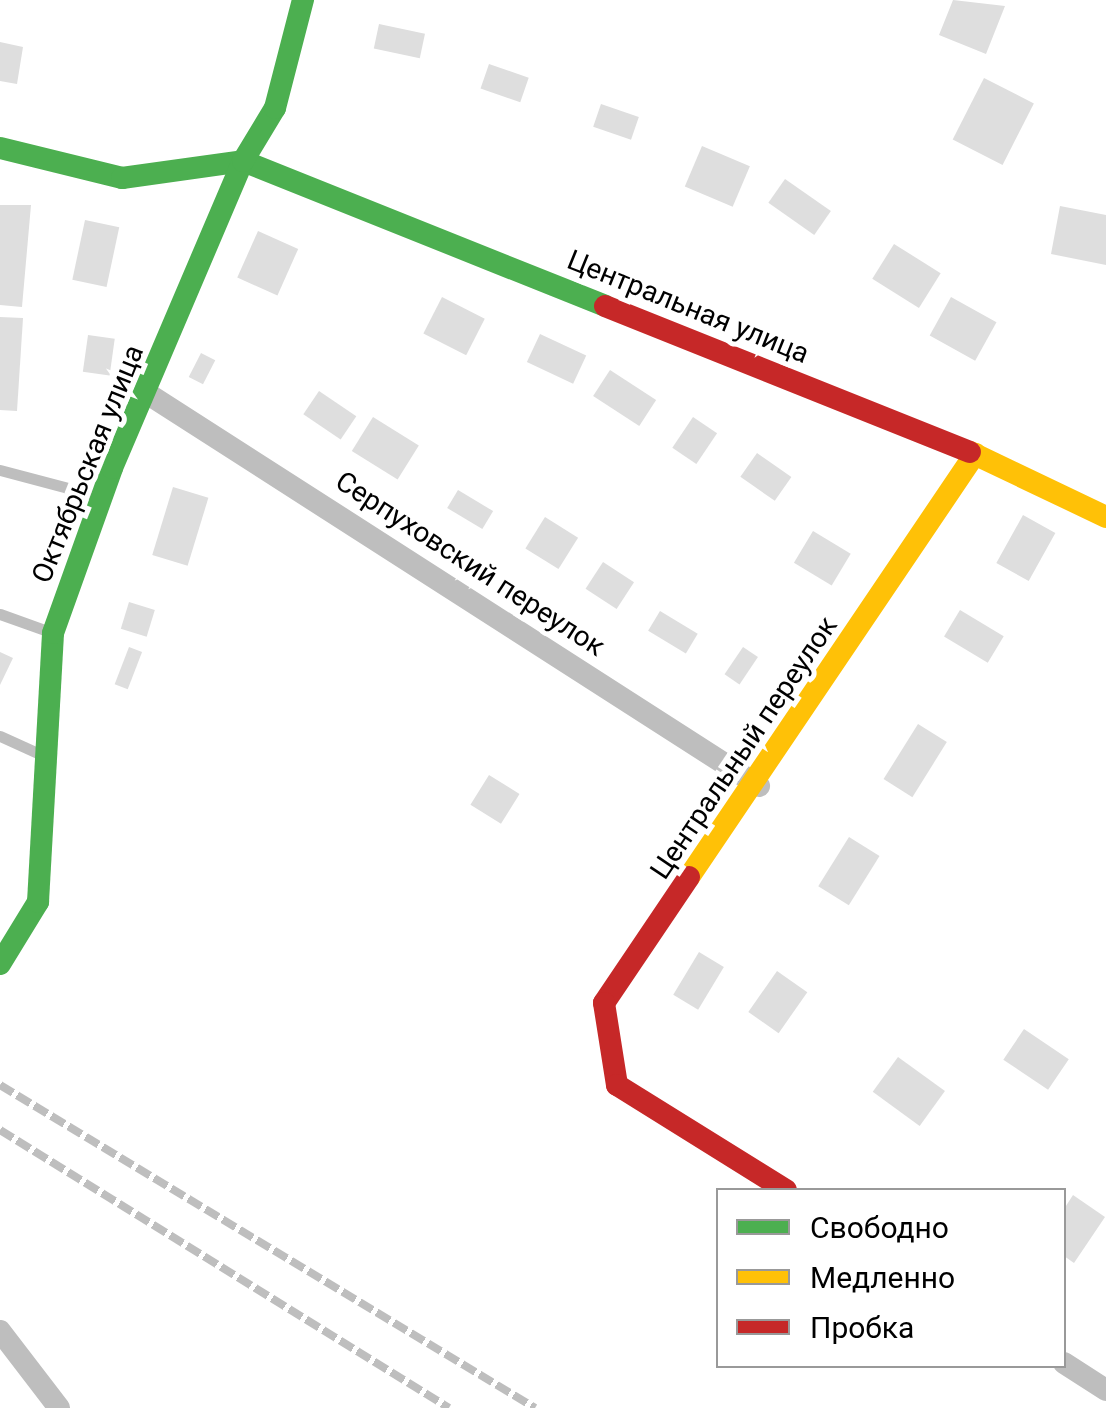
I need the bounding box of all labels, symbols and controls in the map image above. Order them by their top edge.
street label: Центральная улица [562,243,814,371]
street label: Октябрьская улица [25,340,151,588]
street label: Серпуховский переулок [329,464,611,664]
street label: Центральный переулок [643,610,845,886]
legend [716,1188,1066,1368]
text: Свободно [810,1210,949,1245]
text: Медленно [810,1260,955,1295]
text: Пробка [810,1310,914,1345]

